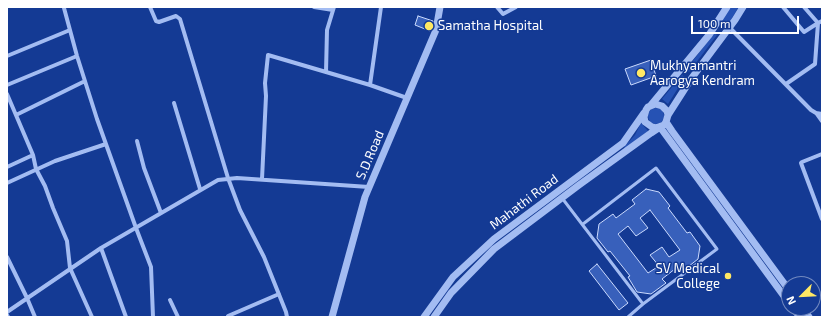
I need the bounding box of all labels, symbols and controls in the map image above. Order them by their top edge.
scale bar [693,8,801,34]
text: 100 m [698,16,730,30]
place label: Samatha Hospital [438,18,543,34]
marker: Samatha Hospital [423,20,435,32]
place label: Mukhyamantri Aarogya Kendram [650,58,755,89]
marker: Mukhyamantri Aarogya Kendram [635,67,647,79]
street label: S.D.Road [353,128,387,182]
street label: Mahathi Road [487,171,561,233]
place label: SV Medical College [655,261,720,292]
marker: SV Medical College [723,271,733,281]
north arrow [781,276,821,316]
text: N [783,294,798,307]

